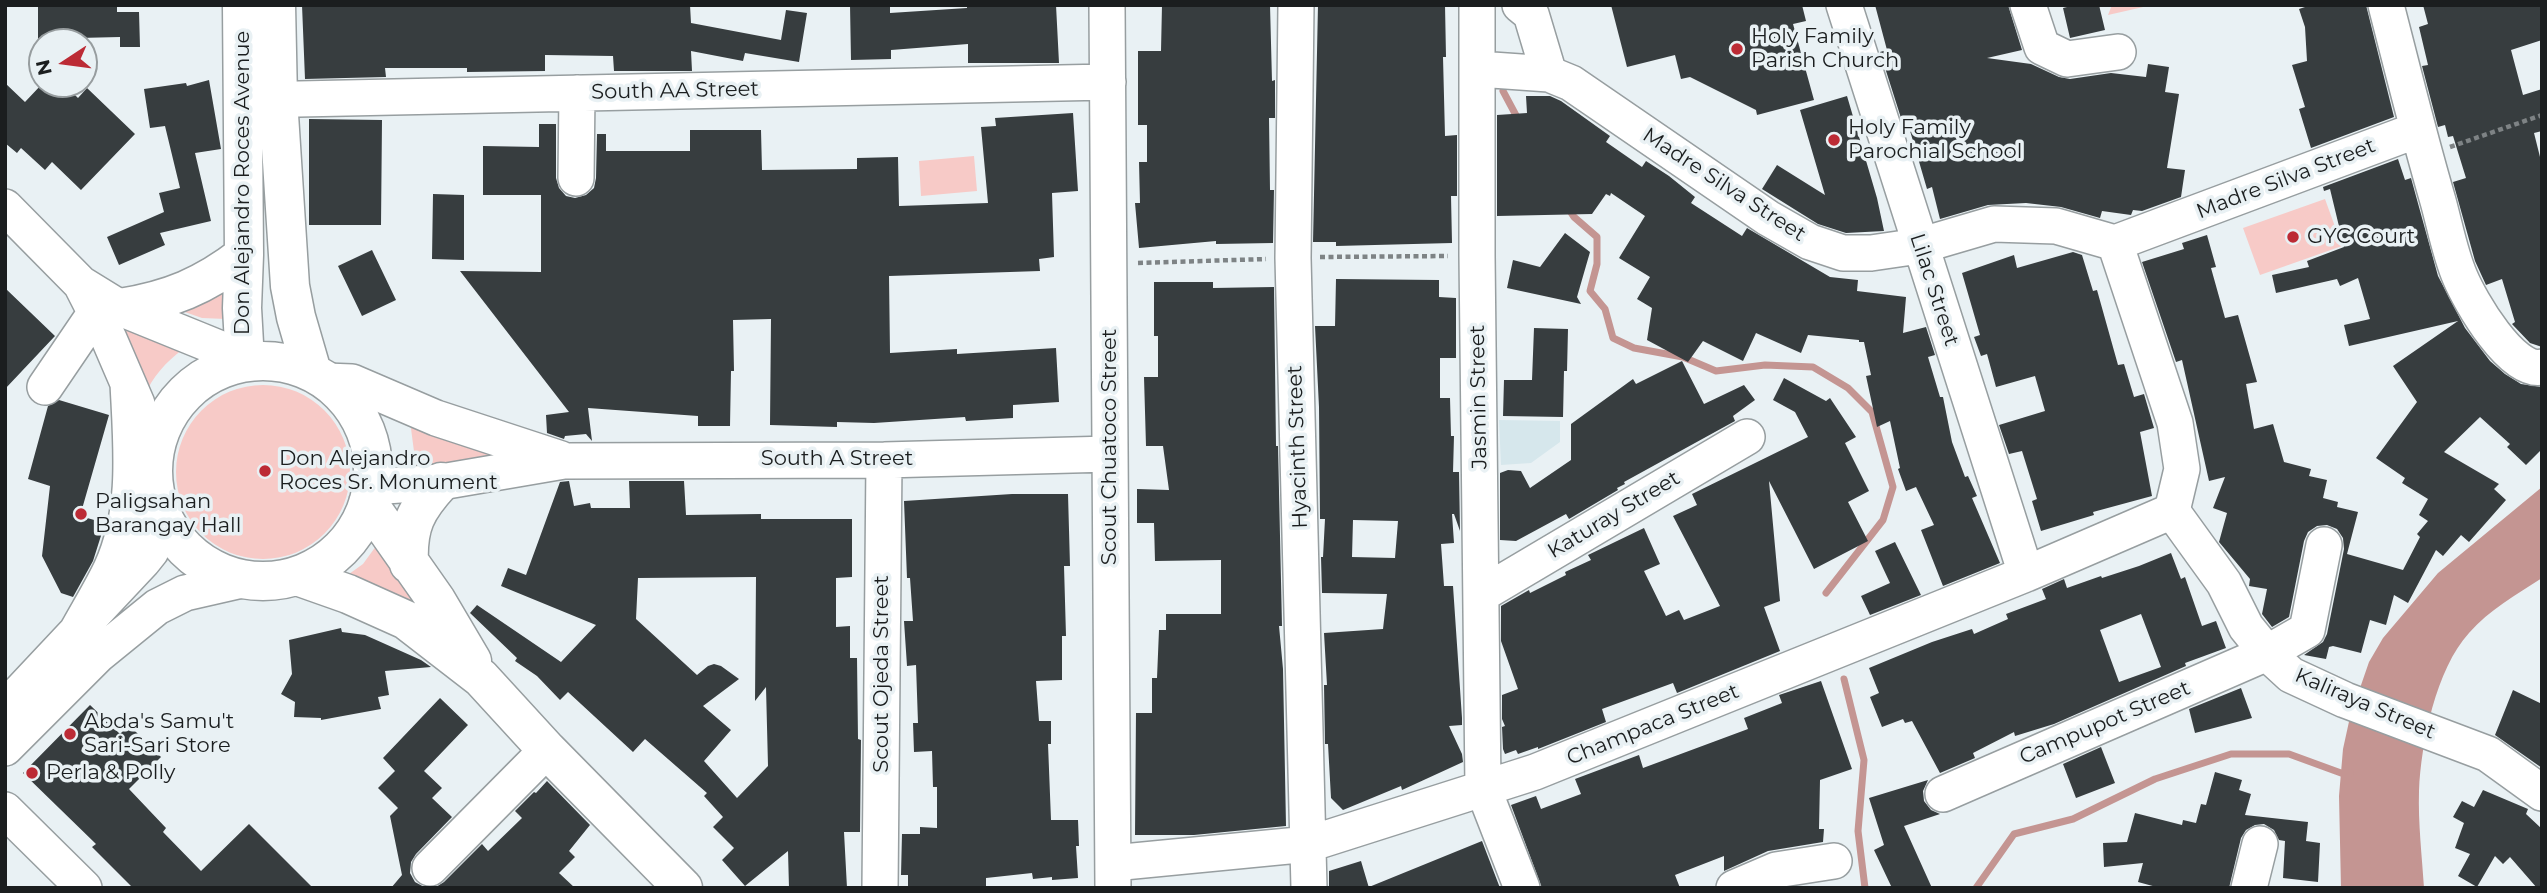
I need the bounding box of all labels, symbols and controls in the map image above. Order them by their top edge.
place label: Holy Family Parish Church [1751,24,1899,74]
north arrow [28,28,98,98]
street label: Don Alejandro Roces Avenue [230,31,256,335]
marker: Holy Family Parish Church [1729,41,1745,57]
text: N [31,57,57,77]
street label: South AA Street [591,77,759,105]
place label: Holy Family Parochial School [1848,115,2022,165]
street label: Madre Silva Street [1638,123,1810,247]
marker: Holy Family Parochial School [1826,132,1842,148]
street label: Madre Silva Street [2193,133,2379,225]
place label: GYC Court [2307,224,2415,250]
marker: GYC Court [2285,229,2301,245]
street label: Lilac Street [1904,231,1964,349]
street label: Jasmin Street [1465,325,1493,469]
street label: Scout Chuatoco Street [1097,329,1123,565]
street label: Hyacinth Street [1283,365,1313,529]
place label: Don Alejandro Roces Sr. Monument [279,446,498,496]
street label: South A Street [761,446,913,472]
marker: Don Alejandro Roces Sr. Monument [257,463,273,479]
street label: Katuray Street [1543,466,1685,564]
place label: Paligsahan Barangay Hall [95,489,241,539]
marker: Paligsahan Barangay Hall [73,506,89,522]
street label: Scout Ojeda Street [869,575,895,773]
street label: Kaliraya Street [2291,663,2439,745]
street label: Campupot Street [2016,676,2194,770]
street label: Champaca Street [1563,679,1743,771]
place label: Abda's Samu't Sari-Sari Store [84,709,234,759]
marker: Abda's Samu't Sari-Sari Store [62,726,78,742]
place label: Perla & Polly [46,760,175,786]
marker: Perla & Polly [24,765,40,781]

